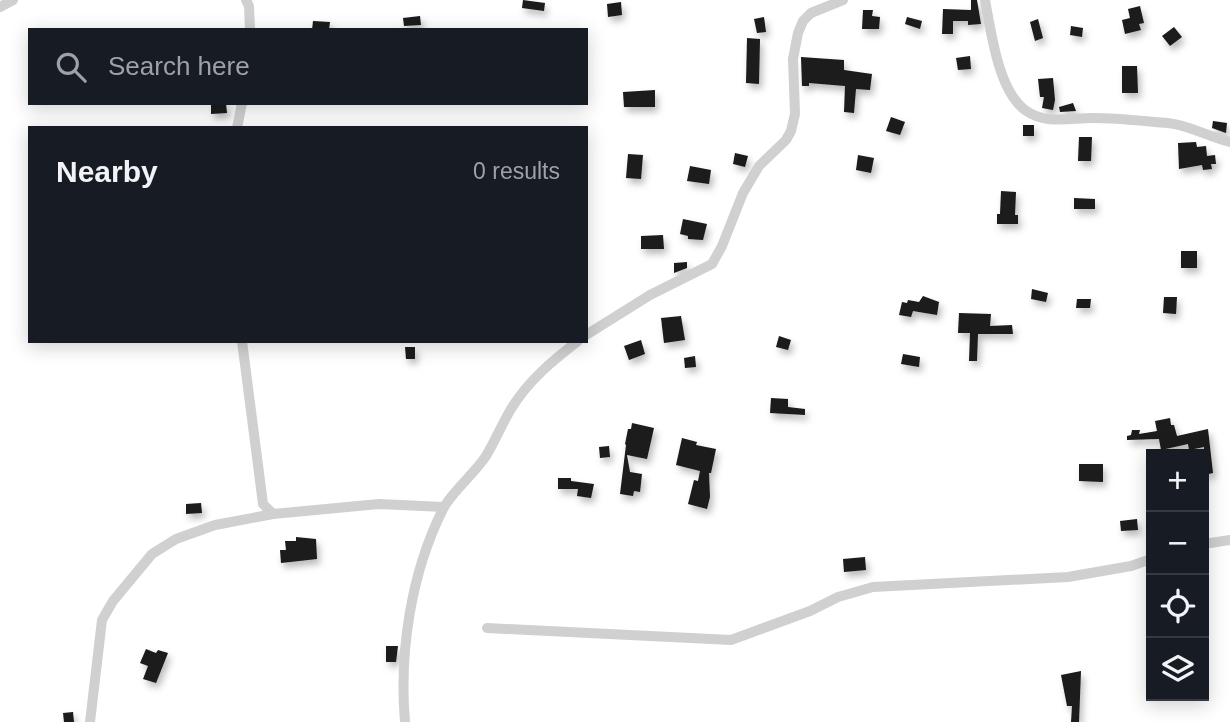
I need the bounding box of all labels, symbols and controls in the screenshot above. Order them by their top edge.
search box [28,28,588,105]
icon: search [52,48,90,86]
text: Search here [108,51,250,81]
text: Nearby [56,155,158,188]
text: 0 results [473,158,560,184]
map controls [1146,449,1209,701]
button: + [1146,449,1209,512]
button: − [1146,512,1209,575]
button: locate [1146,575,1209,638]
button: layers [1146,638,1209,701]

